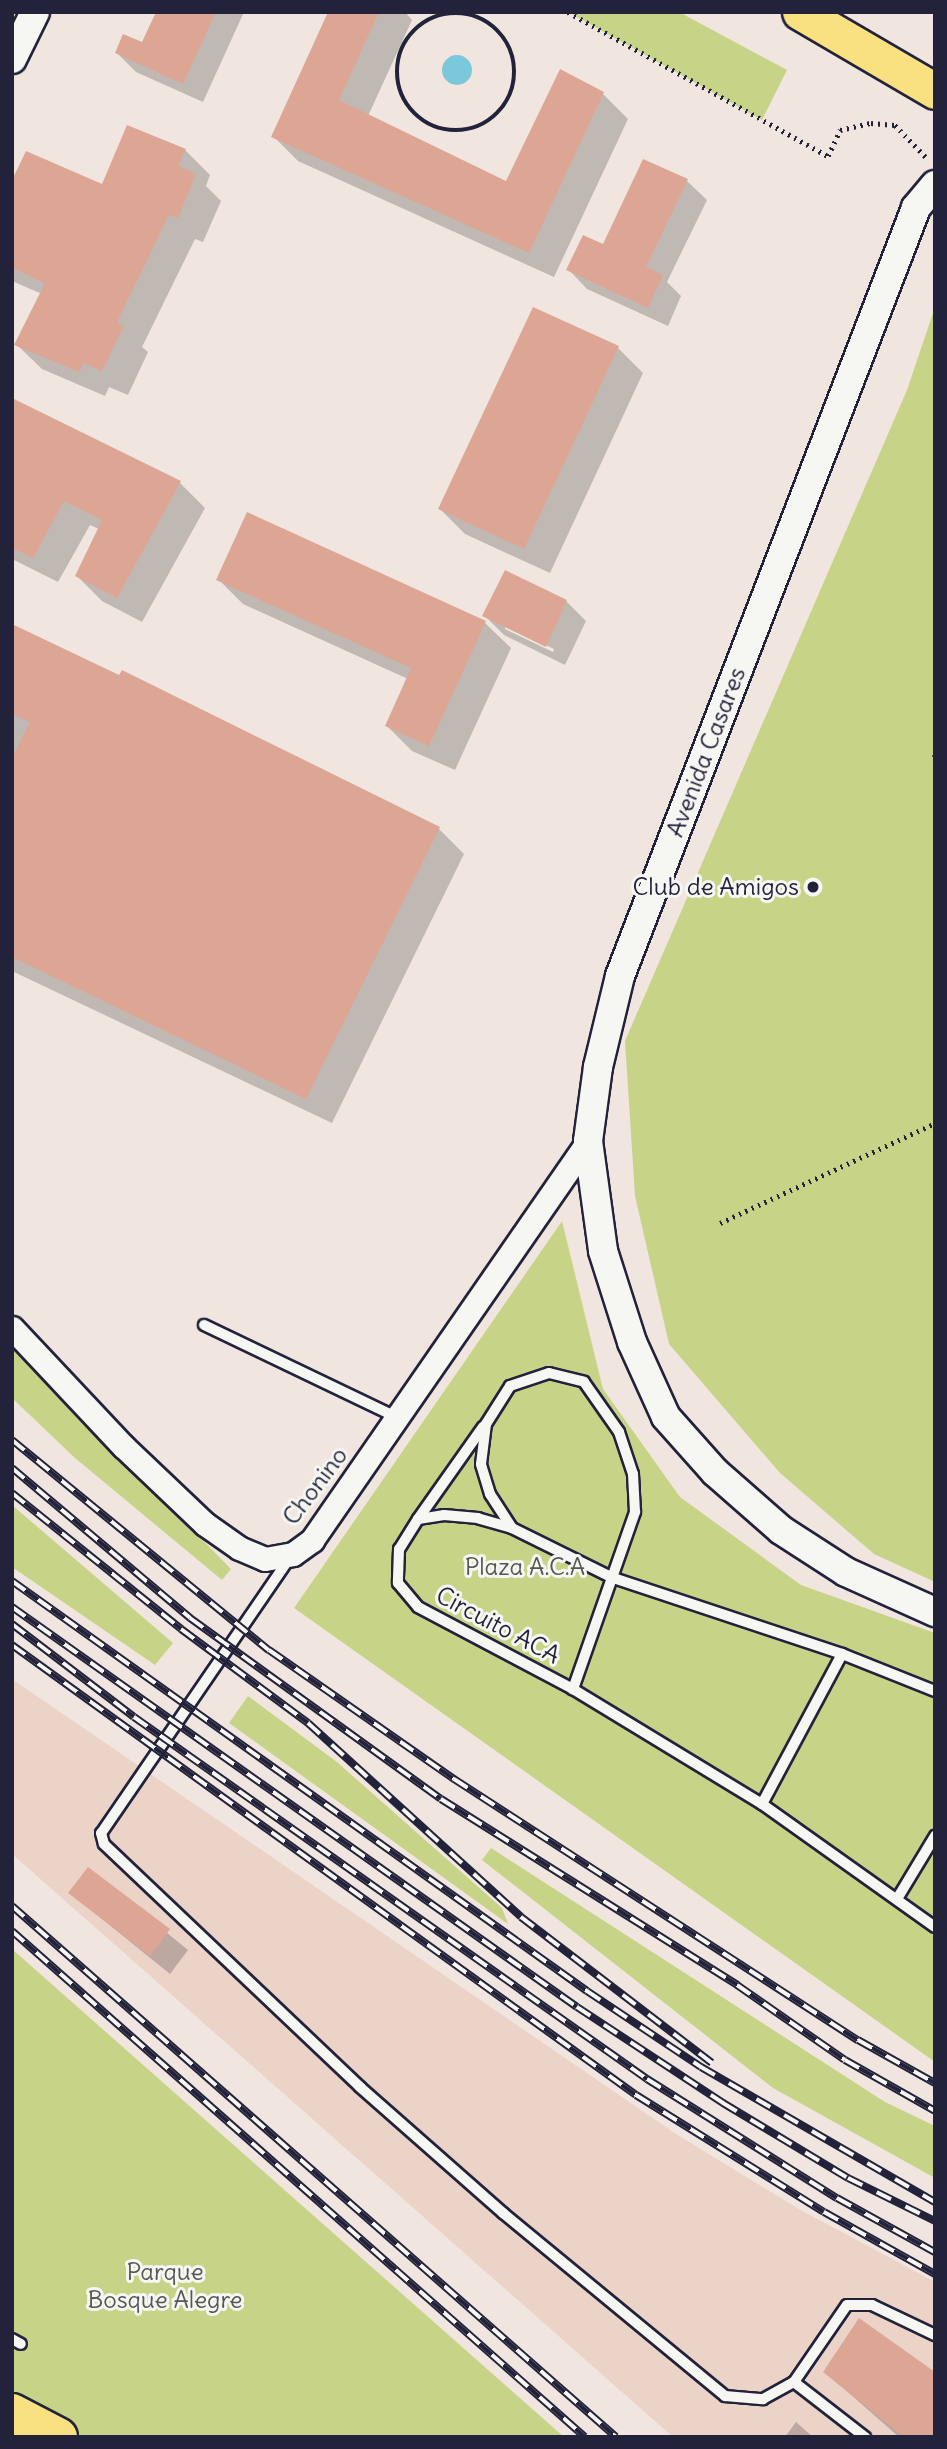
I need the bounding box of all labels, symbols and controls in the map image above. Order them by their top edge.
street label: Avenida Casares [660,663,752,841]
place label: Club de Amigos [633,873,799,901]
marker: Club de Amigos [805,879,821,895]
street label: Chonino [276,1441,354,1531]
park label: Plaza A.C.A [465,1553,585,1581]
street label: Circuito ACA [431,1580,565,1670]
park label: Parque Bosque Alegre [87,2258,243,2314]

